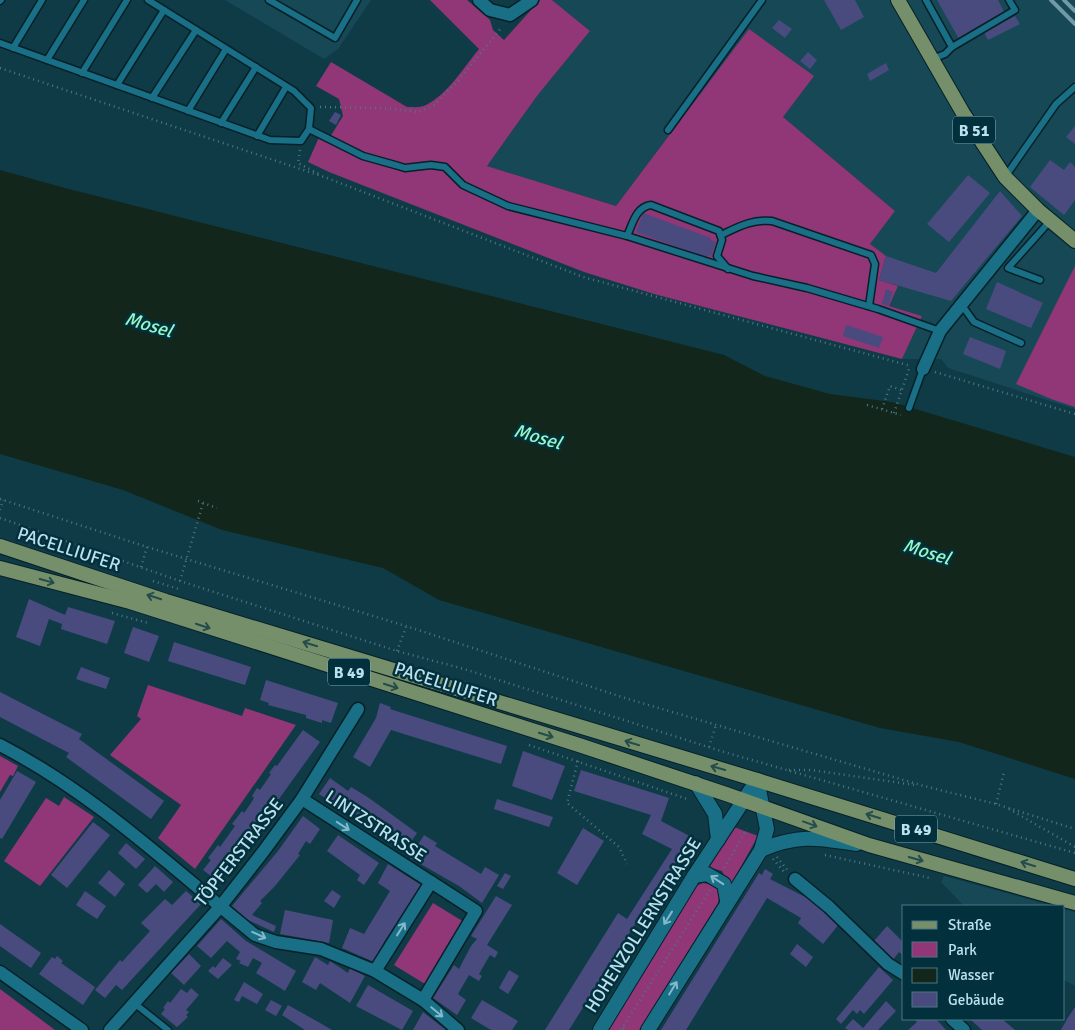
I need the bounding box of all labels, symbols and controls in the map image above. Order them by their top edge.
road number: B 51 [953,116,995,144]
water label: Mosel [122,307,177,344]
water label: Mosel [511,419,566,456]
street label: PACELLIUFER [15,522,123,576]
water label: Mosel [900,533,955,571]
one-way arrow [39,576,55,586]
one-way arrow [147,592,163,601]
one-way arrow [195,621,211,631]
one-way arrow [302,639,318,649]
street label: PACELLIUFER [392,657,500,711]
road number: B 49 [328,659,370,686]
one-way arrow [383,681,399,691]
one-way arrow [538,731,554,741]
one-way arrow [625,738,641,747]
one-way arrow [710,763,726,773]
street label: LINTZSTRASSE [321,785,431,867]
street label: TÖPFERSTRASSE [190,794,288,910]
one-way arrow [866,811,882,821]
road number: B 49 [895,816,937,842]
one-way arrow [802,820,817,829]
one-way arrow [336,821,350,831]
street label: HOHENZOLLERNSTRASSE [580,833,706,1017]
one-way arrow [907,854,923,864]
one-way arrow [1021,859,1037,869]
one-way arrow [710,875,724,885]
legend [902,905,1065,1020]
one-way arrow [663,910,673,924]
text: Straße [948,916,992,934]
one-way arrow [396,923,406,937]
one-way arrow [251,931,266,941]
text: Park [948,941,977,959]
text: Wasser [948,966,994,984]
one-way arrow [668,982,678,996]
text: Gebäude [948,991,1004,1009]
one-way arrow [431,1007,444,1018]

